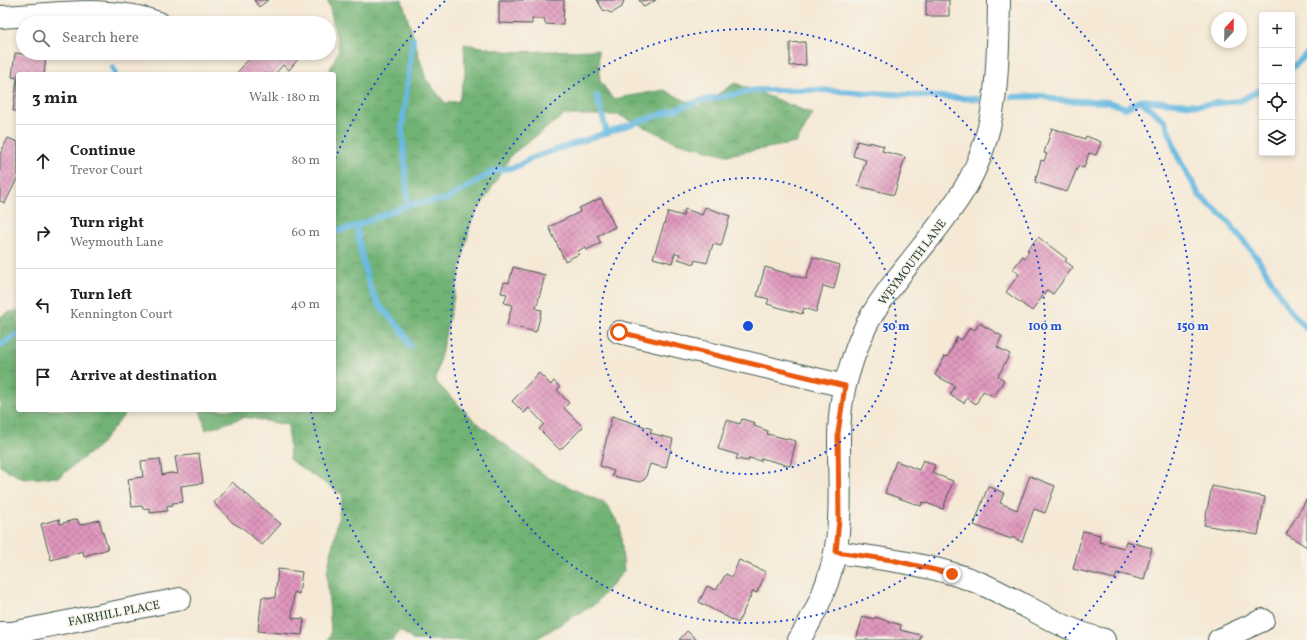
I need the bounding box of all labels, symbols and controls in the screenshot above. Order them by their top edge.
north arrow [1211,12,1247,48]
map controls [1259,12,1295,156]
button: + [1259,12,1295,48]
search box [16,16,336,60]
icon: search [30,27,52,49]
text: Search here [62,28,139,49]
button: − [1259,48,1295,84]
button: locate [1259,84,1295,120]
text: 3 min [32,87,78,110]
text: Walk · 180 m [249,89,320,107]
button: layers [1259,120,1295,156]
text: Continue [70,141,135,162]
icon: ahead [32,150,54,172]
text: 80 m [291,152,320,170]
text: Trevor Court [70,162,143,180]
text: Turn right [70,213,144,234]
street label: WEYMOUTH LANE [875,216,950,309]
icon: right [32,222,54,244]
text: 60 m [292,224,320,242]
text: Weymouth Lane [70,234,163,252]
text: Turn left [70,285,132,306]
icon: left [32,294,54,316]
text: 40 m [291,296,320,314]
text: Kennington Court [70,306,173,324]
centre of rings [741,319,755,333]
text: 50 m [882,319,910,335]
text: 100 m [1028,319,1062,335]
text: 150 m [1177,319,1209,335]
route start [610,323,628,341]
icon: arrive [32,366,54,388]
text: Arrive at destination [70,366,217,387]
route end [943,565,961,583]
street label: FAIRHILL PLACE [67,597,161,631]

